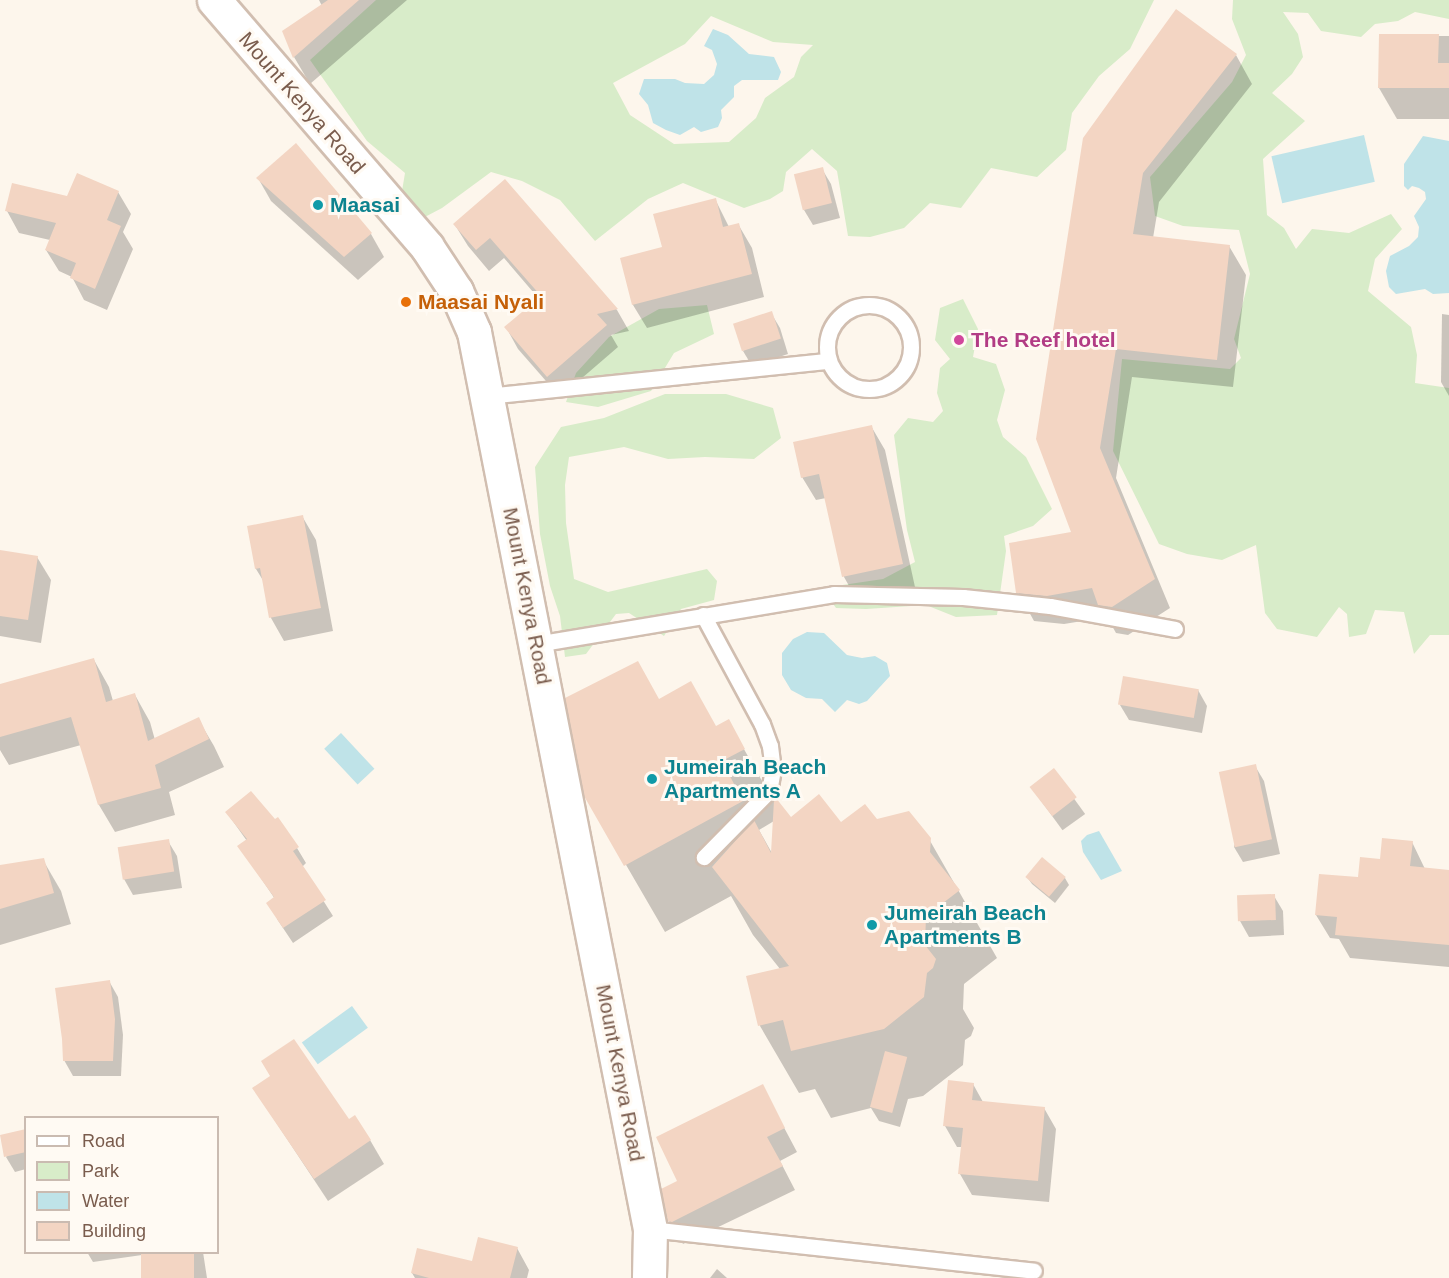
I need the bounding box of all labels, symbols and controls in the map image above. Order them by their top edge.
street label: Mount Kenya Road [234,27,370,179]
place label: Maasai [330,192,400,218]
marker: Maasai [311,198,325,212]
place label: Maasai Nyali [418,289,544,315]
marker: Maasai Nyali [399,295,413,309]
place label: The Reef hotel [971,327,1116,353]
marker: The Reef hotel [952,333,966,347]
street label: Mount Kenya Road [497,505,557,687]
place label: Jumeirah Beach Apartments A [664,754,826,804]
marker: Jumeirah Beach Apartments A [645,772,659,786]
place label: Jumeirah Beach Apartments B [884,900,1046,950]
marker: Jumeirah Beach Apartments B [865,918,879,932]
street label: Mount Kenya Road [590,982,650,1164]
legend [24,1116,219,1254]
text: Road [82,1131,125,1151]
text: Park [82,1161,119,1181]
text: Water [82,1191,129,1211]
text: Building [82,1221,146,1241]

